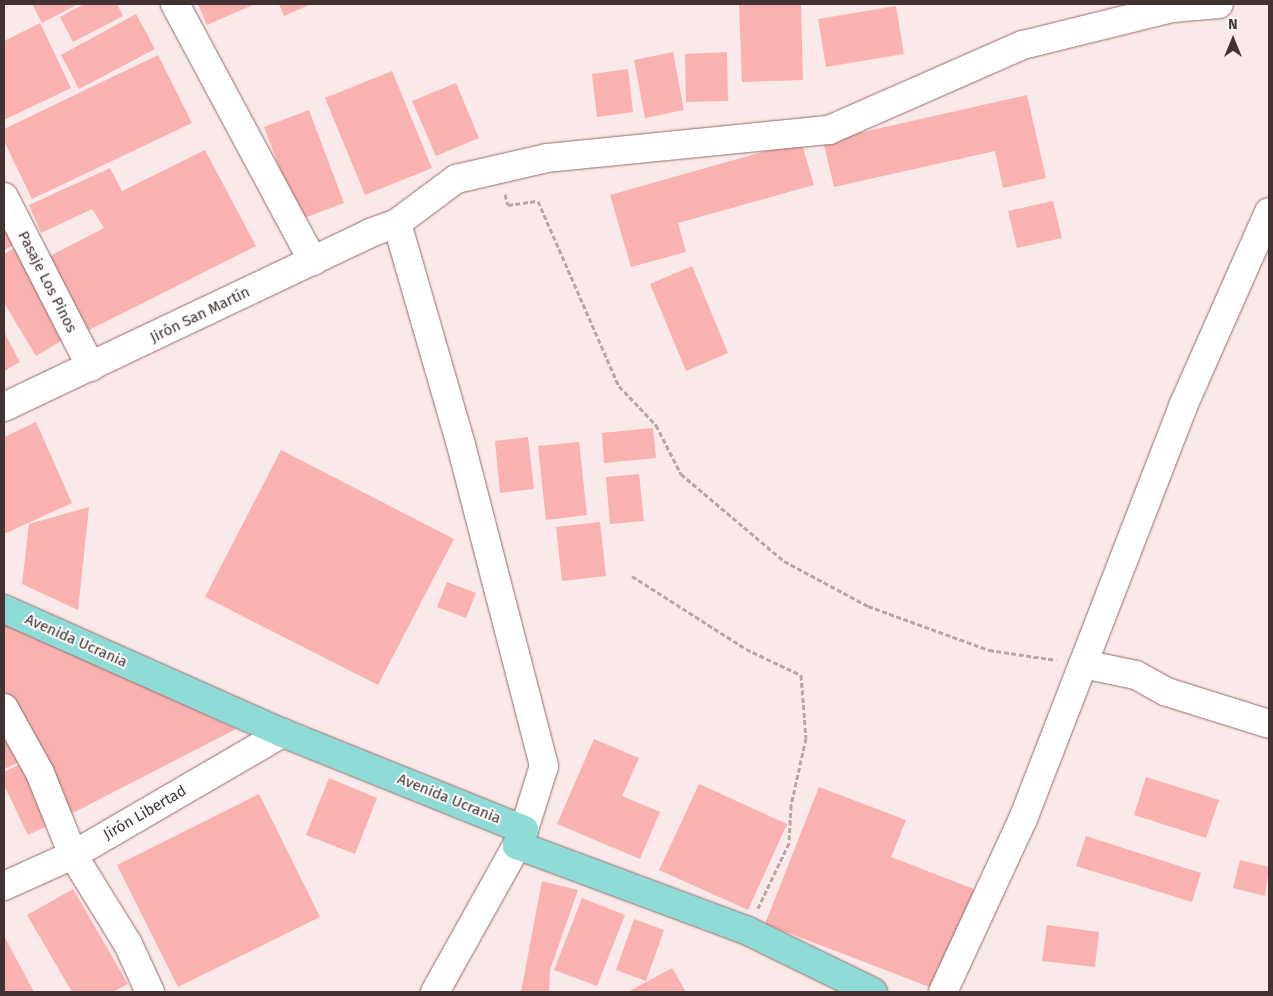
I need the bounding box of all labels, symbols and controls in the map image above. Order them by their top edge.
north arrow [1208,15,1258,65]
text: N [1228,16,1238,33]
street label: Pasaje Los Pinos [14,228,80,336]
street label: Jirón San Martín [147,283,253,347]
street label: Avenida Ucrania [22,610,130,672]
street label: Avenida Ucrania [395,770,503,828]
street label: Jirón Libertad [100,782,190,844]

